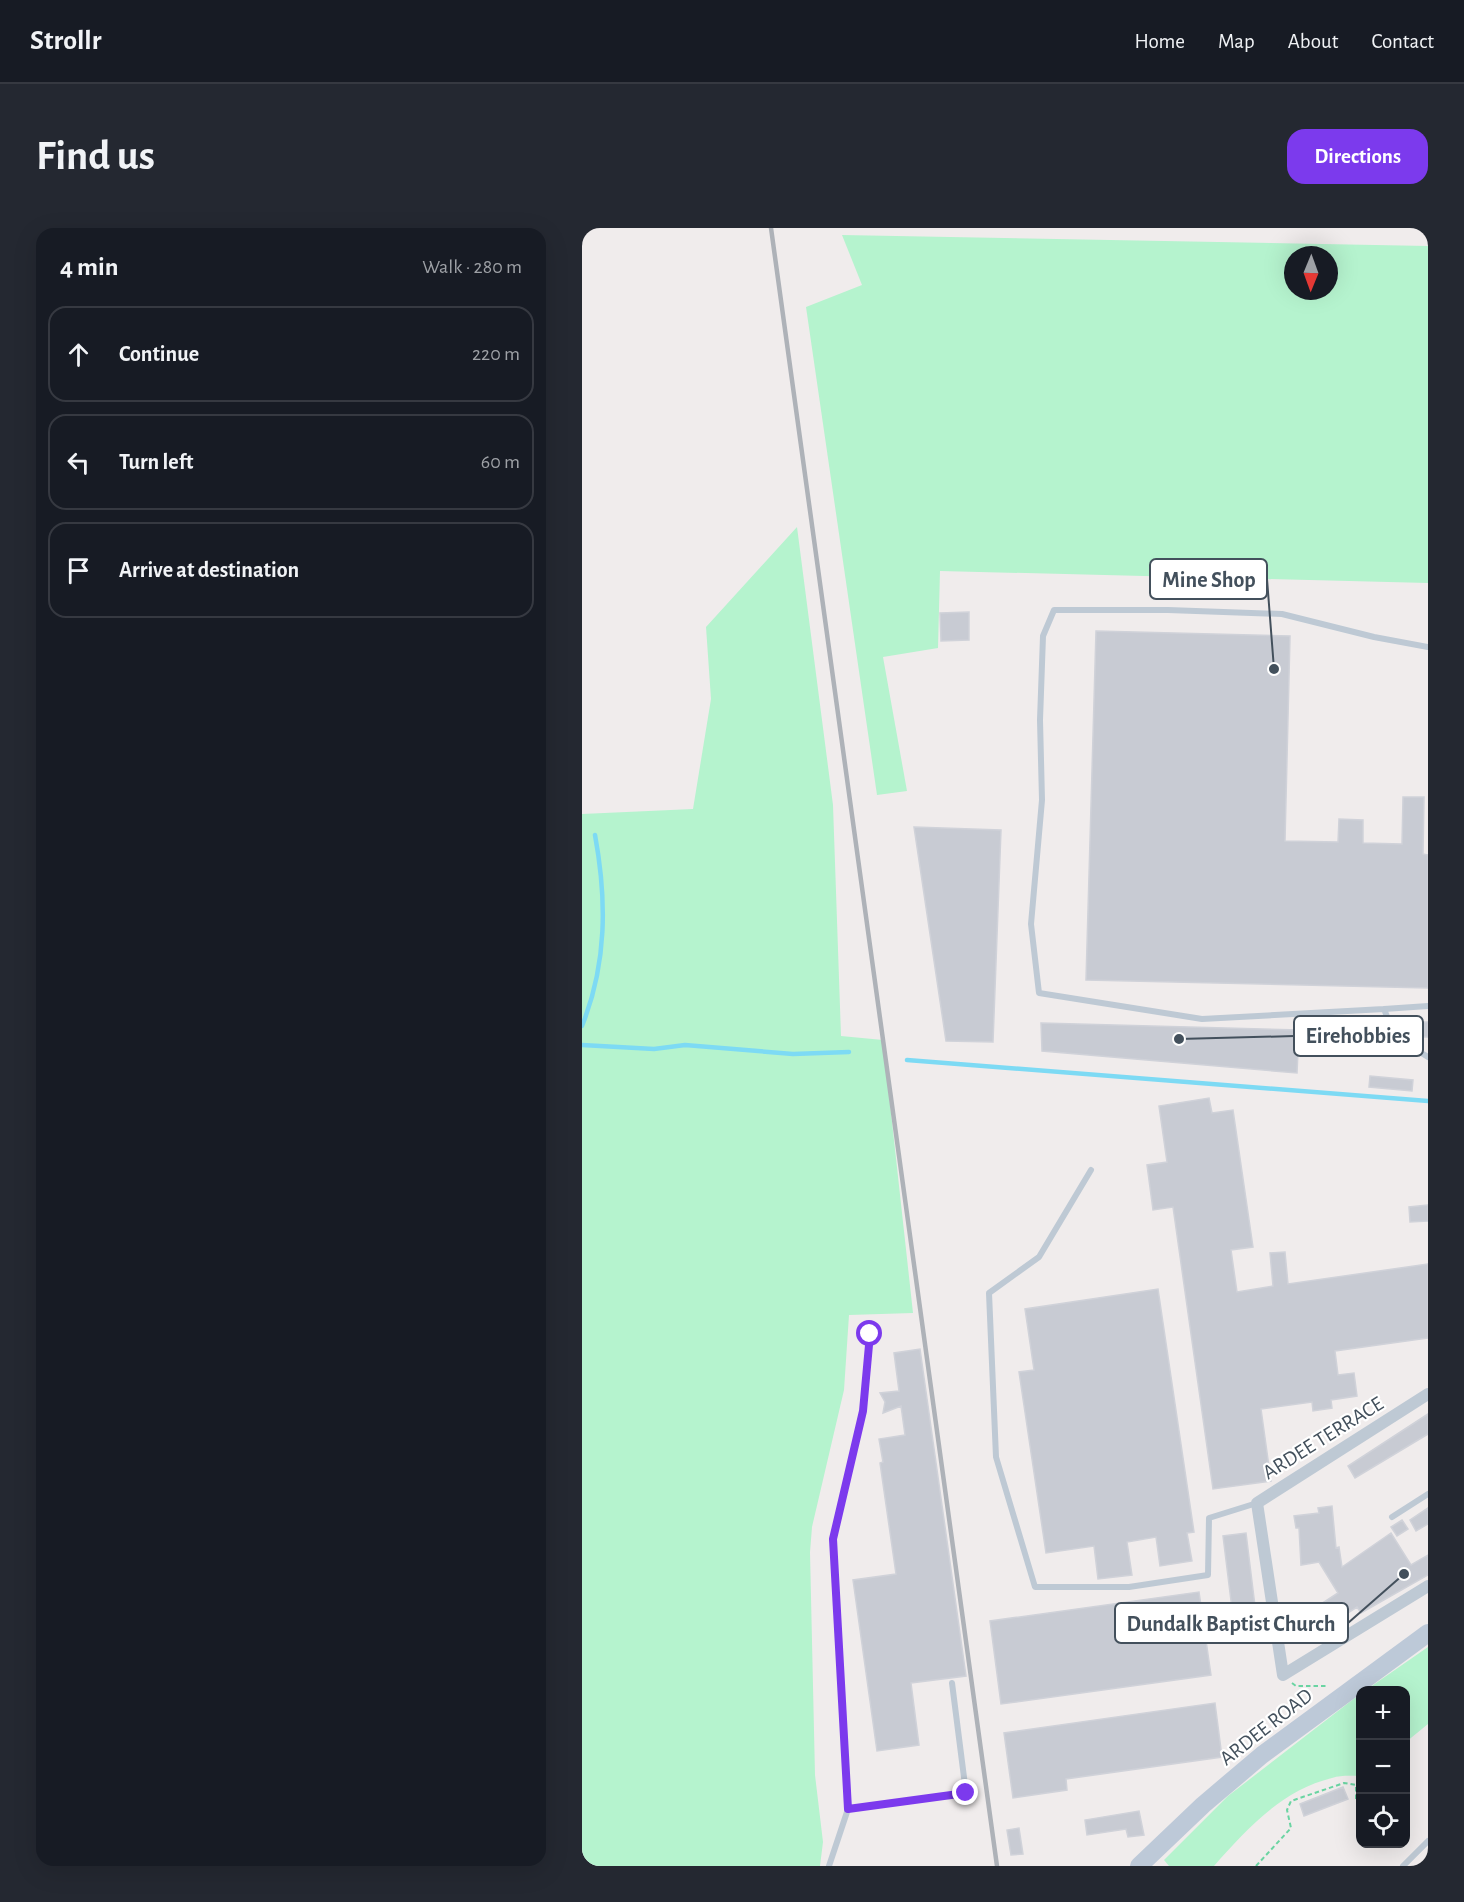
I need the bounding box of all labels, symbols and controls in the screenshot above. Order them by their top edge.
text: Strollr [30,27,101,55]
text: Home [1134,31,1185,52]
text: Map [1218,31,1255,52]
text: About [1288,31,1338,52]
text: Contact [1371,31,1434,52]
button: Directions [1287,129,1428,184]
text: Find us [36,135,155,177]
north arrow [1284,246,1338,300]
text: 4 min [60,254,119,280]
text: Walk · 280 m [422,257,522,277]
icon: ahead [62,338,95,371]
text: Continue [119,343,199,365]
text: 220 m [472,344,520,364]
icon: left [62,446,95,479]
text: Turn left [119,451,193,473]
text: 60 m [481,452,520,472]
icon: arrive [62,554,95,587]
text: Arrive at destination [119,559,299,581]
callout: Mine Shop [1150,559,1267,599]
text: Mine Shop [1162,569,1256,591]
callout: Eirehobbies [1294,1016,1423,1056]
text: Eirehobbies [1305,1025,1411,1047]
route start [856,1320,882,1346]
street label: ARDEE TERRACE [1259,1393,1387,1483]
callout: Dundalk Baptist Church [1115,1603,1348,1643]
text: Dundalk Baptist Church [1127,1613,1335,1635]
street label: ARDEE ROAD [1216,1684,1316,1770]
map controls [1356,1686,1410,1848]
button: + [1356,1686,1410,1740]
button: − [1356,1740,1410,1794]
route end [952,1779,978,1805]
button: locate [1356,1794,1410,1848]

